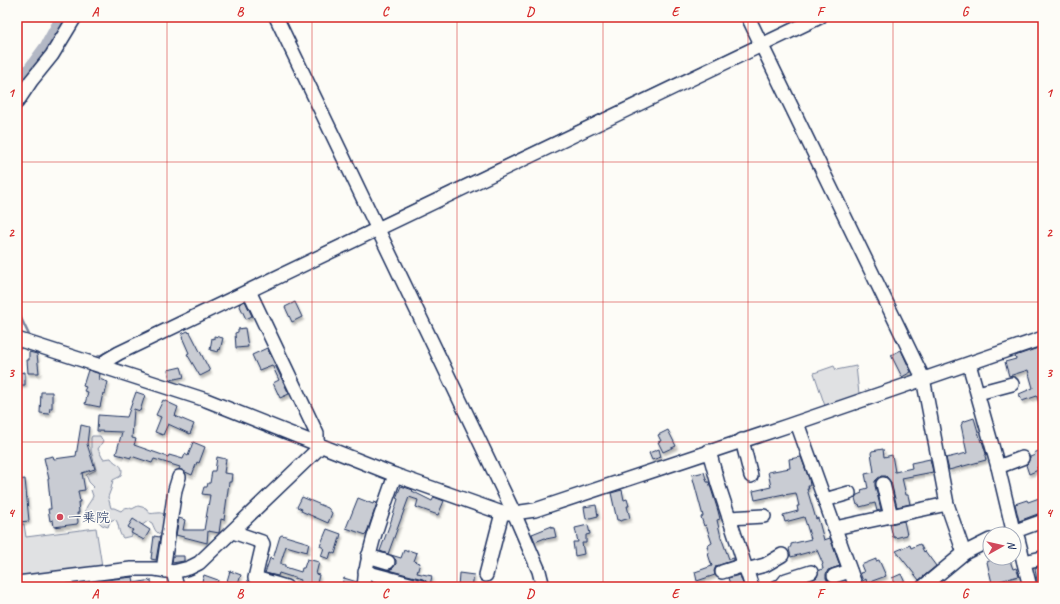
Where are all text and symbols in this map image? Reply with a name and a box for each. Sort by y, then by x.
text: A [92,4,100,20]
text: B [237,4,245,20]
text: C [382,4,390,20]
text: D [526,4,535,20]
text: E [672,4,681,20]
text: F [817,4,826,20]
text: G [962,4,970,20]
text: 1 [8,85,16,101]
text: 1 [1046,85,1054,101]
text: 2 [8,225,15,241]
text: 2 [1046,225,1053,241]
text: 3 [8,365,15,381]
text: 3 [1046,365,1053,381]
text: 4 [8,505,16,521]
text: 4 [1046,505,1054,521]
place label: 一乗院 [68,509,110,526]
marker: 一乗院 [55,512,65,522]
north arrow [982,526,1022,566]
text: N [1004,540,1020,551]
text: A [92,586,100,602]
text: B [237,586,245,602]
text: C [382,586,390,602]
text: D [526,586,535,602]
text: E [672,586,681,602]
text: F [817,586,826,602]
text: G [962,586,970,602]

